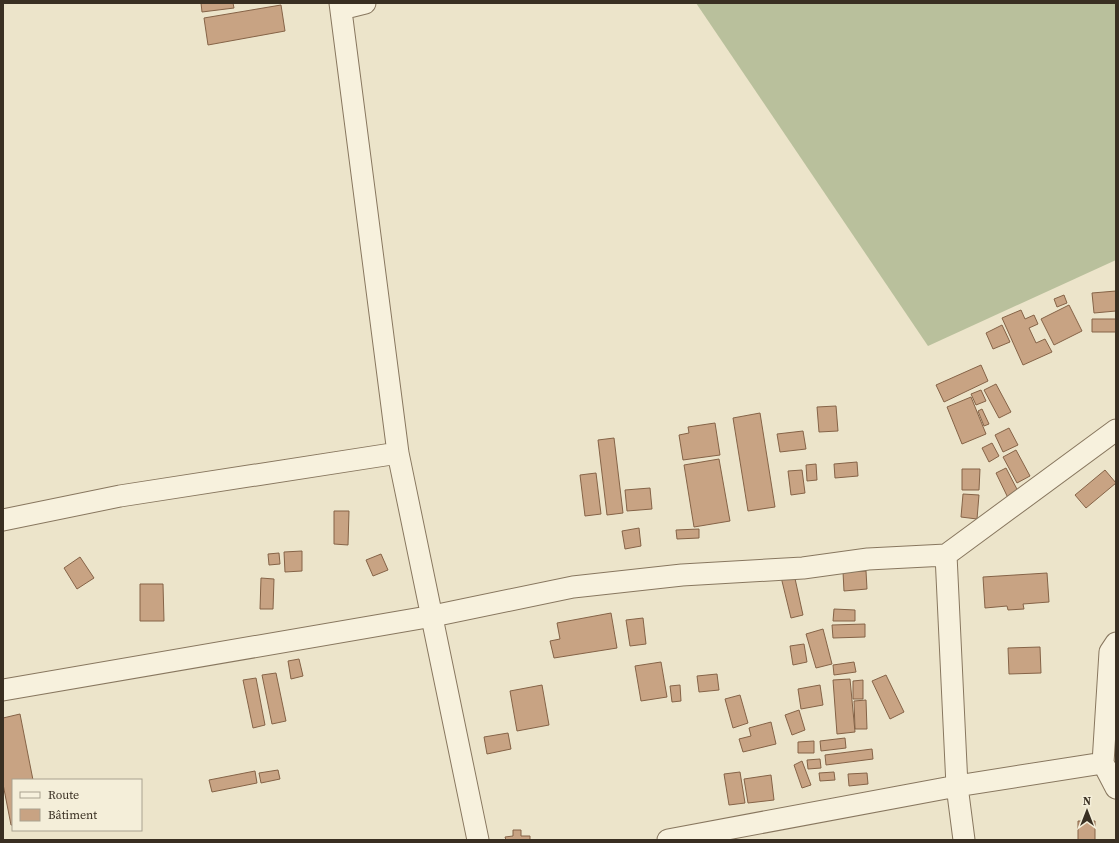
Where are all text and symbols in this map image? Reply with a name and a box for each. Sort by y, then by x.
legend [12,779,142,831]
text: Route [48,787,79,803]
north arrow [1067,791,1107,831]
text: N [1083,794,1091,809]
text: Bâtiment [48,807,97,823]

